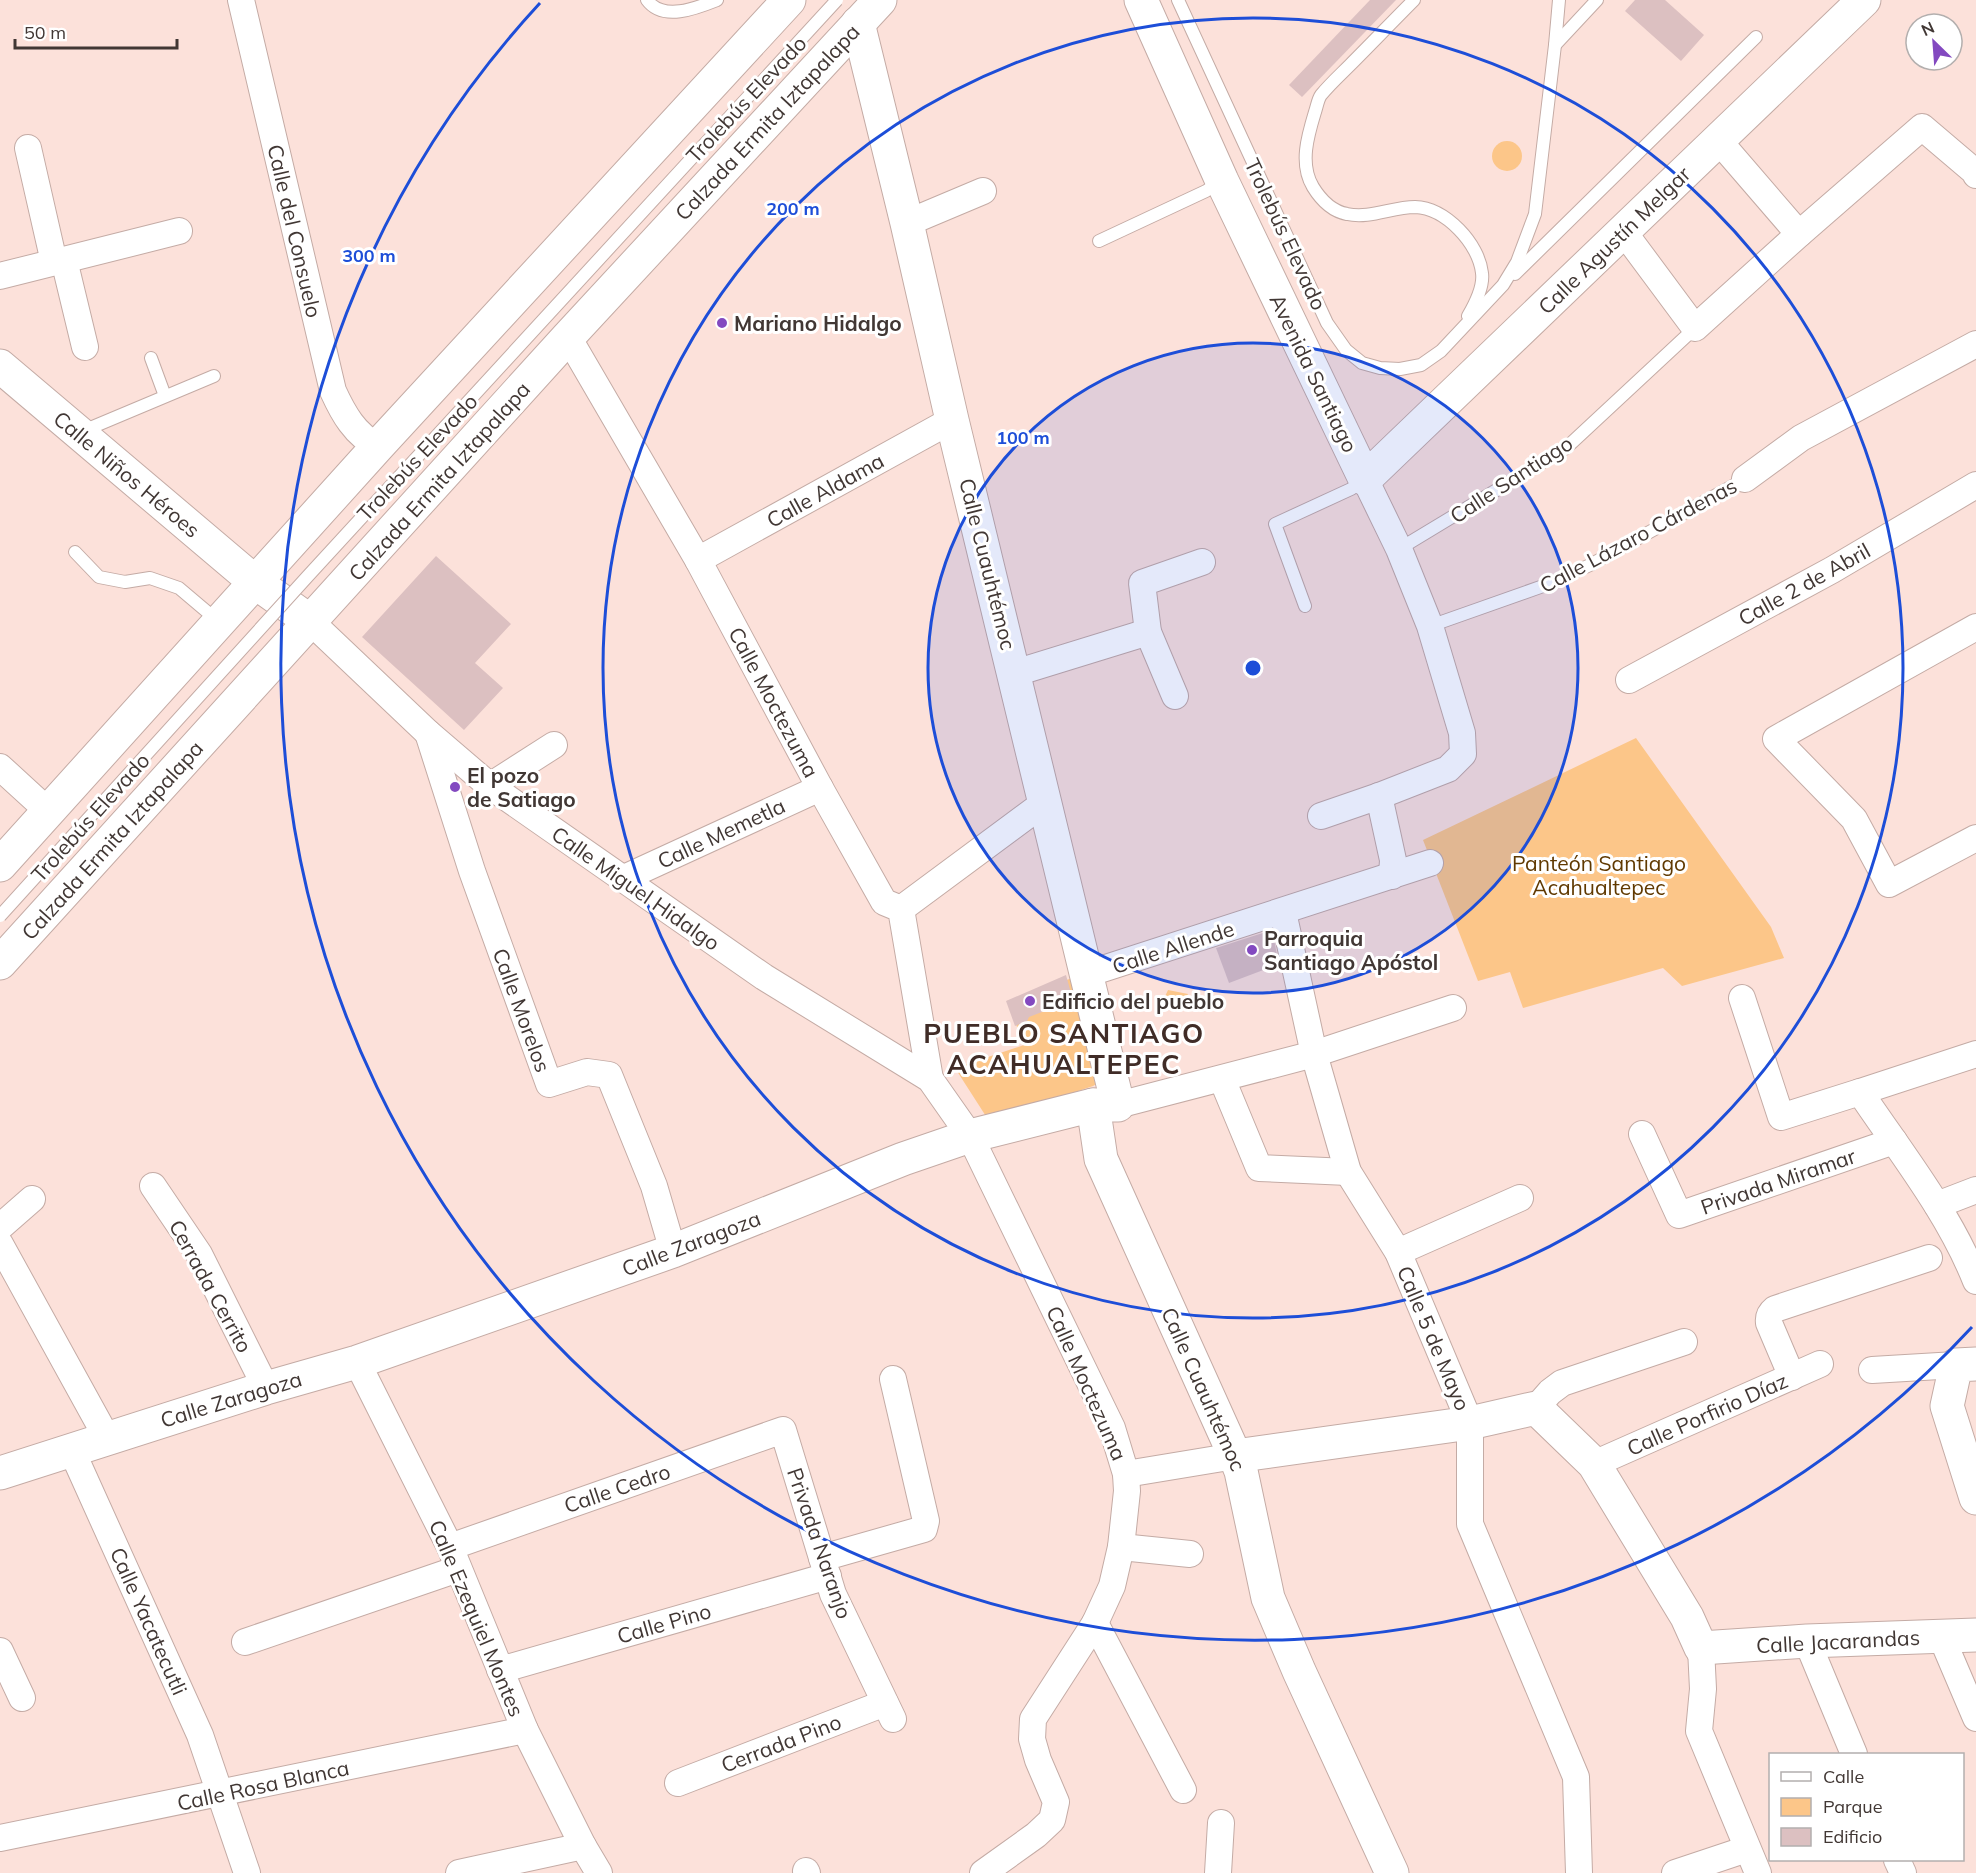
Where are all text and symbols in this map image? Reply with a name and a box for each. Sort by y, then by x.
scale bar [15,12,177,50]
north arrow [1904,12,1964,72]
text: N [1918,17,1937,40]
street label: Calzada Ermita Iztapalapa [669,18,865,226]
text: 50 m [24,21,66,44]
street label: Trolebús Elevado [680,30,812,168]
street label: Calle del Consuelo [262,142,328,320]
street label: Trolebús Elevado [1239,154,1333,314]
street label: Calle Agustín Melgar [1533,160,1696,319]
text: 200 m [766,197,820,220]
text: 300 m [342,244,396,267]
street label: Avenida Santiago [1264,290,1364,456]
place label: Mariano Hidalgo [734,310,902,336]
marker: Mariano Hidalgo [715,316,729,330]
street label: Calzada Ermita Iztapalapa [343,376,535,586]
street label: Trolebús Elevado [351,388,483,526]
street label: Calle Niños Héroes [48,405,206,543]
text: 100 m [996,426,1050,449]
street label: Calle Santiago [1445,430,1577,528]
street label: Calle Aldama [762,447,888,533]
street label: Calle Lázaro Cárdenas [1535,472,1741,598]
street label: Calle Cuauhtémoc [954,475,1022,653]
street label: Calle 2 de Abril [1734,537,1874,631]
street label: Calle Moctezuma [723,622,825,782]
centre of rings [1243,658,1263,678]
street label: Calzada Ermita Iztapalapa [16,735,208,945]
street label: Trolebús Elevado [25,747,155,887]
place label: El pozo de Satiago [467,762,576,812]
marker: El pozo de Satiago [448,780,462,794]
street label: Calle Memetla [653,792,789,874]
street label: Calle Miguel Hidalgo [547,820,725,956]
park label: Panteón Santiago Acahualtepec [1512,850,1686,900]
street label: Calle Allende [1109,915,1237,979]
place label: Parroquia Santiago Apóstol [1264,925,1438,975]
marker: Parroquia Santiago Apóstol [1245,943,1259,957]
street label: Calle Morelos [488,945,556,1075]
place label: Edificio del pueblo [1042,988,1224,1014]
marker: Edificio del pueblo [1023,994,1037,1008]
district label: PUEBLO SANTIAGO ACAHUALTEPEC [923,1016,1205,1081]
street label: Privada Miramar [1697,1142,1859,1220]
street label: Calle Zaragoza [618,1205,764,1281]
street label: Cerrada Cerrito [164,1215,258,1357]
street label: Calle 5 de Mayo [1392,1262,1476,1414]
street label: Calle Moctezuma [1041,1302,1133,1464]
street label: Calle Cuauhtémoc [1156,1303,1252,1475]
street label: Calle Zaragoza [157,1365,305,1433]
street label: Calle Porfirio Díaz [1623,1367,1791,1461]
street label: Calle Cedro [560,1458,674,1518]
street label: Privada Naranjo [782,1464,858,1622]
street label: Calle Ezequiel Montes [424,1516,530,1720]
street label: Calle Yacatecutli [105,1543,193,1699]
street label: Calle Pino [614,1597,714,1649]
street label: Calle Jacarandas [1755,1624,1921,1658]
street label: Cerrada Pino [717,1708,845,1778]
legend [1769,1753,1964,1861]
street label: Calle Rosa Blanca [175,1754,351,1816]
text: Calle [1823,1765,1864,1788]
text: Parque [1823,1795,1882,1818]
text: Edificio [1823,1825,1882,1848]

